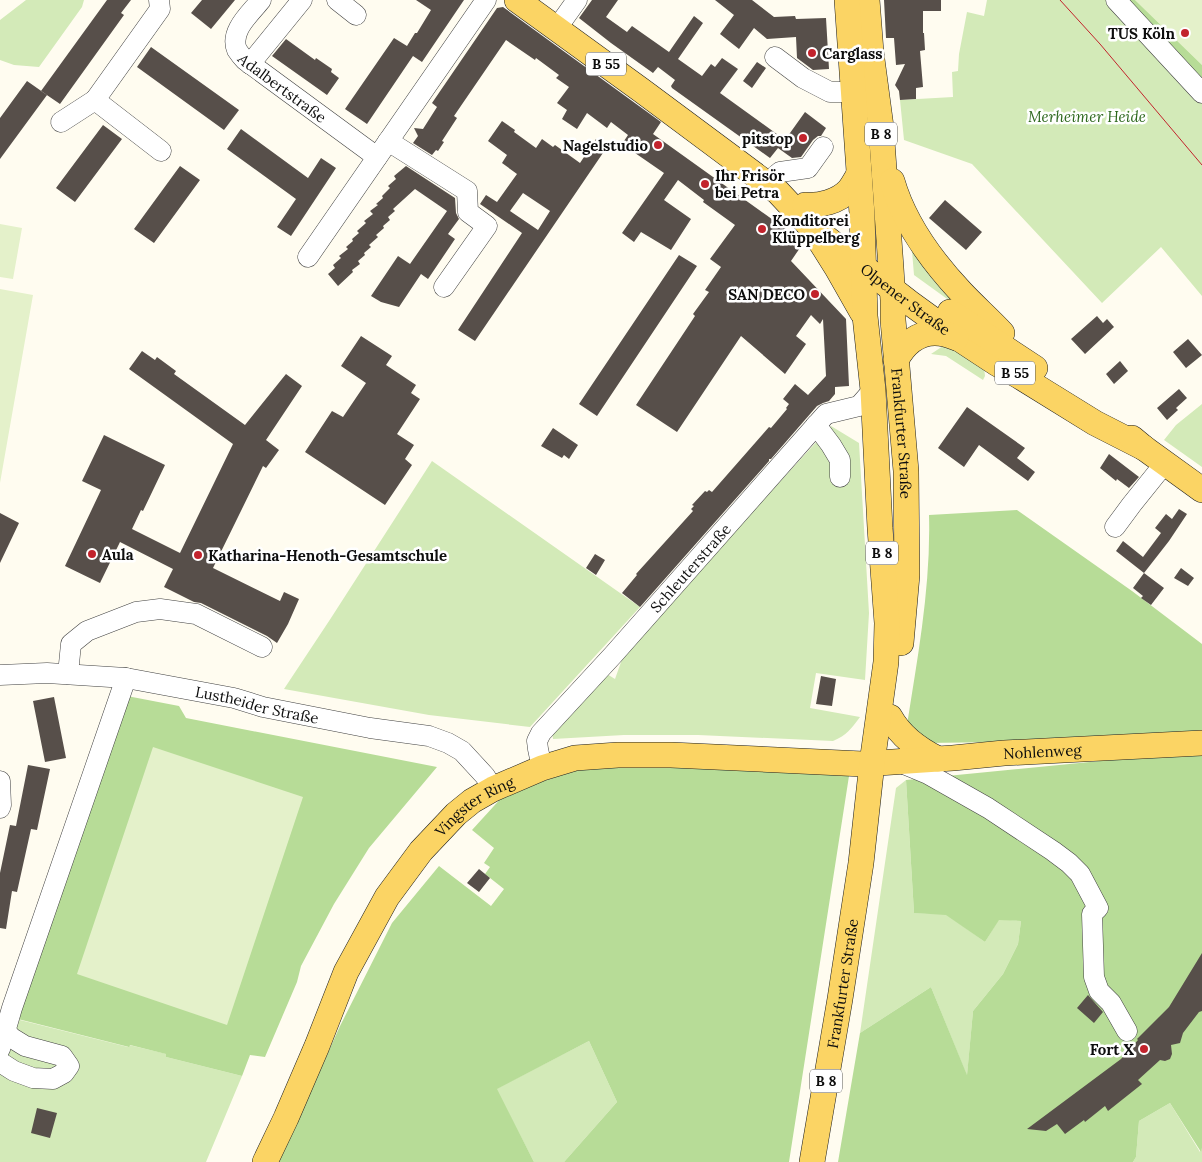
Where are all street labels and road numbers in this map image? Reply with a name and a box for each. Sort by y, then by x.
street label: Adalbertstraße [234,49,331,126]
road number: B 55 [586,52,626,76]
road number: B 8 [865,122,897,146]
street label: Olpener Straße [857,259,954,339]
road number: B 55 [995,362,1035,384]
street label: Frankfurter Straße [888,367,916,499]
street label: Schleuterstraße [646,519,734,616]
road number: B 8 [866,542,898,564]
street label: Lustheider Straße [194,682,320,727]
street label: Nohlenweg [1003,740,1083,763]
street label: Vingster Ring [430,771,517,841]
street label: Frankfurter Straße [822,917,862,1050]
road number: B 8 [810,1070,842,1092]

